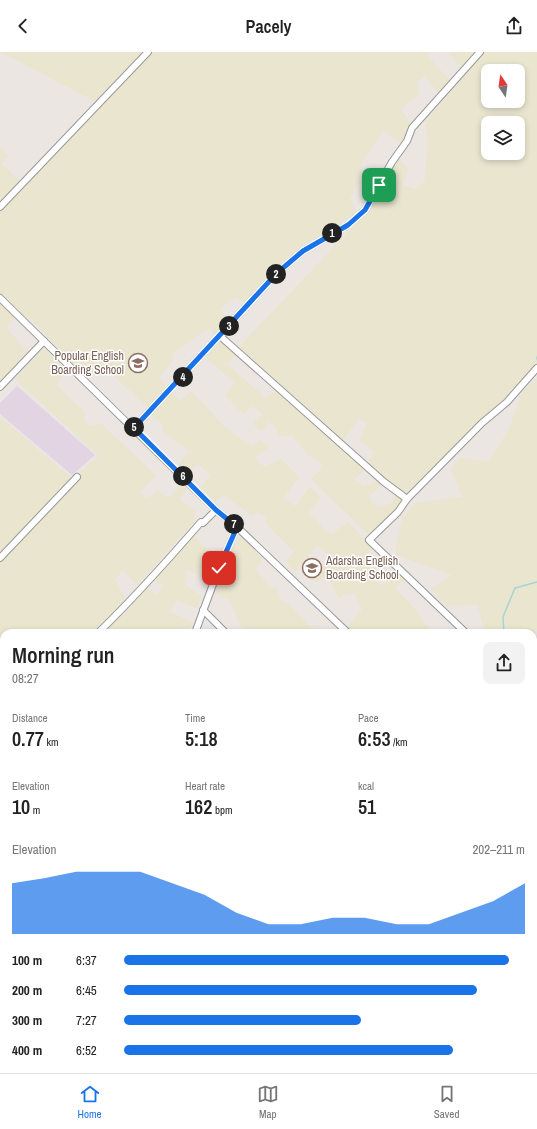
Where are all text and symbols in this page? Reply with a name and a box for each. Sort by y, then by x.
text: Pacely [246,14,291,39]
icon: back [12,15,34,37]
icon: share [503,15,525,37]
north arrow [481,64,525,108]
map controls [481,64,525,160]
button: layers [481,116,525,160]
pin [362,168,396,202]
icon: arrive [368,174,390,196]
pin: 1 [322,223,342,243]
text: 1 [329,226,335,240]
pin: 2 [266,264,286,284]
text: 2 [273,267,279,281]
pin: 3 [219,316,239,336]
text: 3 [226,319,232,333]
place label: Popular English Boarding School [51,348,124,378]
school or university icon: Popular English Boarding School [127,352,149,374]
pin: 4 [173,367,193,387]
text: 4 [180,370,186,384]
pin: 5 [124,417,144,437]
text: 5 [131,420,137,434]
pin: 6 [173,466,193,486]
text: 6 [180,469,186,483]
pin: 7 [224,514,244,534]
text: 7 [231,517,237,531]
pin [202,551,236,585]
place label: Adarsha English Boarding School [325,553,399,583]
icon: check [208,557,230,579]
school or university icon: Adarsha English Boarding School [301,557,323,579]
text: Morning run [12,640,115,670]
button: share [483,642,525,684]
text: 08:27 [12,670,39,687]
text: Distance [12,711,48,725]
text: Time [185,711,205,725]
text: Pace [358,711,379,725]
text: 0.77 [12,725,44,752]
text: 5:18 [185,725,218,752]
text: 6:53 [358,725,391,752]
text: km [44,735,58,749]
text: /km [391,735,408,749]
text: Elevation [12,779,50,793]
text: Heart rate [185,779,225,793]
text: kcal [358,779,374,793]
text: 10 [12,793,30,820]
text: 162 [185,793,212,820]
text: 51 [358,793,376,820]
text: m [30,803,40,817]
text: bpm [212,803,232,817]
text: Elevation [12,841,56,858]
text: 202–211 m [472,841,525,858]
text: 100 m [12,952,42,969]
text: 6:37 [76,952,97,969]
text: 200 m [12,982,42,999]
text: 6:45 [76,982,97,999]
text: 300 m [12,1012,42,1029]
text: 7:27 [76,1012,97,1029]
text: 400 m [12,1042,42,1059]
text: 6:52 [76,1042,97,1059]
tab: Home [78,1083,102,1121]
tab: Map [257,1083,279,1121]
tab: Saved [434,1083,459,1121]

